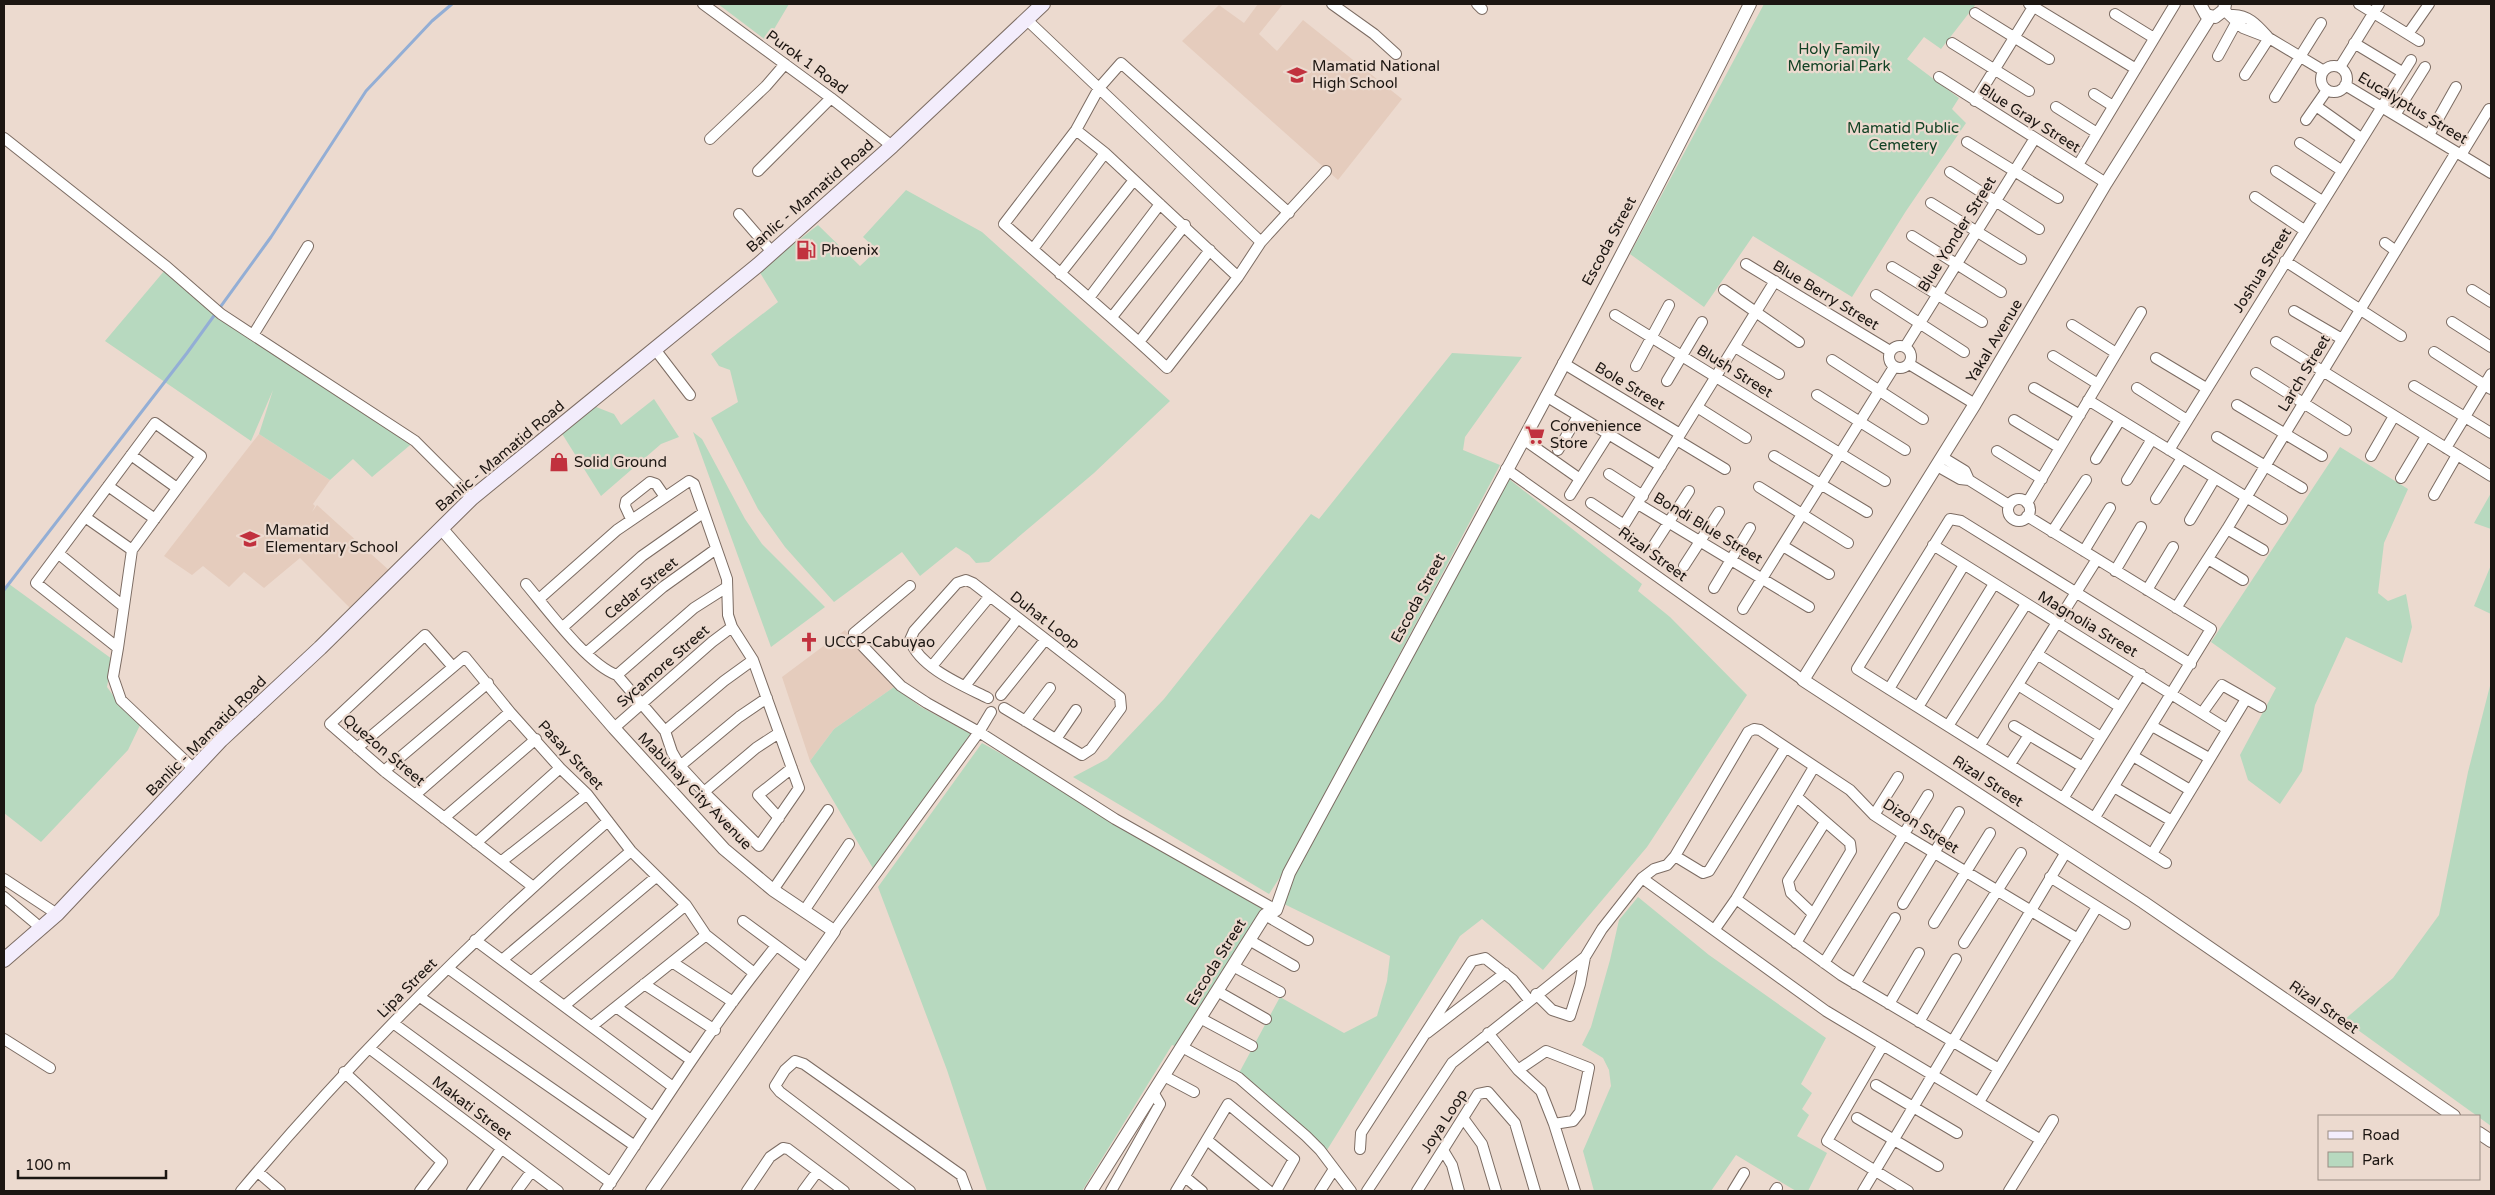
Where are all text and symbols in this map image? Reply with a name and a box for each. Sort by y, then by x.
street label: Purok 1 Road [763,26,851,98]
park label: Holy Family Memorial Park [1787,40,1891,75]
place label: Mamatid National High School [1312,57,1440,92]
school or university icon: Mamatid National High School [1286,64,1308,86]
street label: Eucalyptus Street [2355,68,2471,148]
street label: Blue Gray Street [1976,80,2084,156]
park label: Mamatid Public Cemetery [1847,119,1959,154]
street label: Banlic - Mamatid Road [743,136,877,256]
street label: Blue Yonder Street [1914,173,2000,295]
street label: Escoda Street [1578,193,1640,289]
street label: Joshua Street [2229,224,2295,316]
fuel station icon: Phoenix [795,239,817,261]
place label: Phoenix [821,241,879,259]
street label: Blue Berry Street [1770,256,1883,334]
street label: Yakal Avenue [1962,296,2026,386]
street label: Larch Street [2274,331,2334,415]
street label: Blush Street [1694,341,1777,402]
street label: Bole Street [1592,358,1668,414]
street label: Banlic - Mamatid Road [432,397,568,515]
place label: Convenience Store [1550,417,1642,452]
supermarket icon: Convenience Store [1524,424,1546,446]
shop icon: Solid Ground [548,451,570,473]
place label: Solid Ground [574,453,667,471]
street label: Bondi Blue Street [1650,488,1766,568]
place label: Mamatid Elementary School [265,521,398,556]
street label: Rizal Street [1615,523,1691,585]
school or university icon: Mamatid Elementary School [239,528,261,550]
street label: Escoda Street [1387,550,1449,646]
street label: Cedar Street [601,553,681,623]
street label: Duhat Loop [1007,587,1083,653]
street label: Magnolia Street [2035,587,2141,661]
street label: Sycamore Street [613,621,713,711]
church icon: UCCP-Cabuyao [798,631,820,653]
place label: UCCP-Cabuyao [824,633,935,651]
street label: Banlic - Mamatid Road [142,672,270,800]
street label: Quezon Street [339,710,429,790]
street label: Pasay Street [534,717,608,794]
street label: Mabuhay City Avenue [634,729,756,853]
street label: Rizal Street [1949,751,2027,811]
street label: Dizon Street [1879,795,1963,857]
street label: Escoda Street [1182,915,1250,1008]
street label: Lipa Street [373,954,441,1022]
street label: Rizal Street [2286,976,2362,1038]
street label: Makati Street [428,1072,516,1144]
street label: Joya Loop [1417,1086,1471,1156]
legend [2318,1115,2480,1180]
text: Road [2362,1126,2400,1144]
scale bar [18,1148,165,1180]
text: Park [2362,1151,2394,1169]
text: 100 m [25,1156,71,1174]

